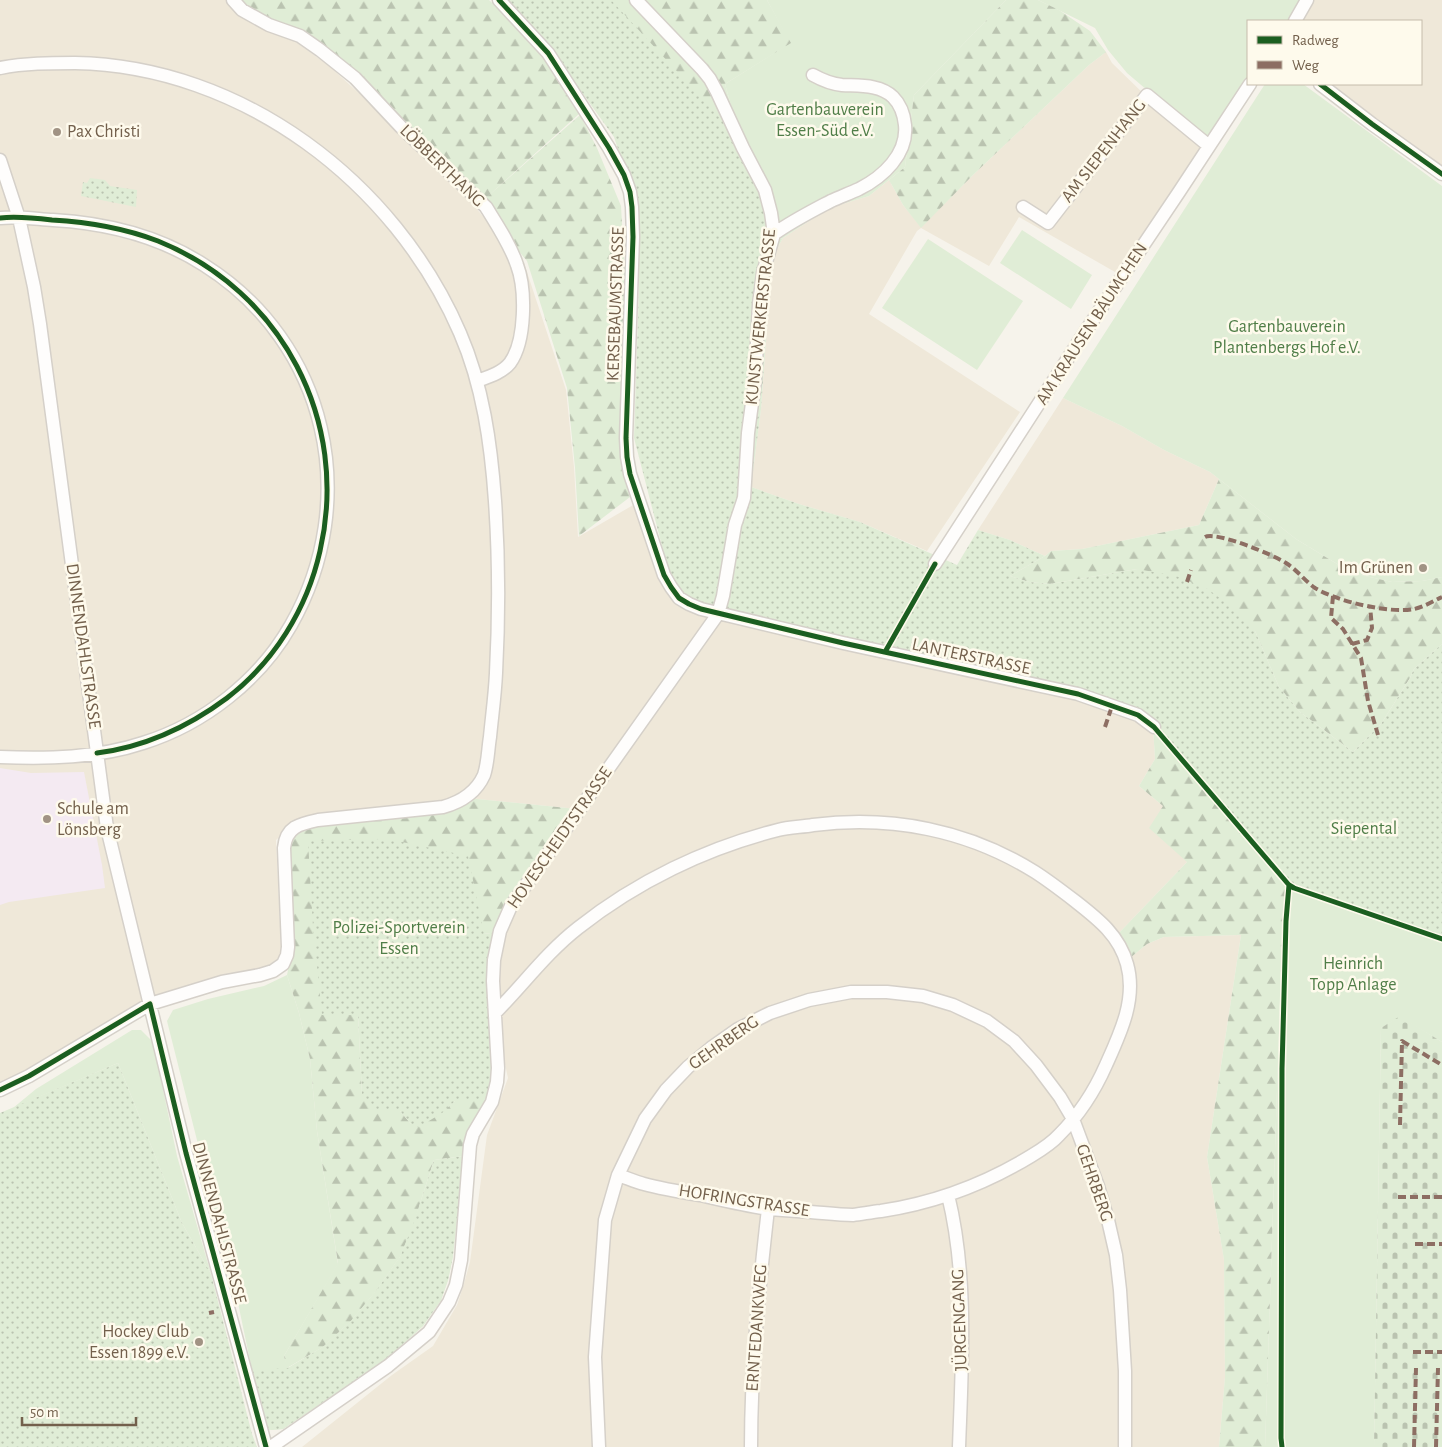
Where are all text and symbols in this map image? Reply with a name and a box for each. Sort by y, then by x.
legend [1247,20,1422,85]
text: Radweg [1292,33,1339,48]
text: Weg [1292,58,1320,73]
street label: AM SIEPENHANG [1058,96,1150,206]
park label: Gartenbauverein Essen-Süd e.V. [766,101,884,140]
street label: LÖBBERTHANG [396,120,489,211]
place label: Pax Christi [67,123,140,141]
marker: Pax Christi [51,126,63,138]
street label: KERSEBAUMSTRASSE [604,226,628,381]
street label: KUNSTWERKERSTRASSE [743,228,779,406]
street label: AM KRAUSEN BÄUMCHEN [1031,239,1151,408]
park label: Gartenbauverein Plantenbergs Hof e.V. [1213,318,1361,357]
place label: Im Grünen [1339,559,1413,577]
street label: DINNENDAHLSTRASSE [62,562,104,730]
marker: Im Grünen [1417,562,1429,574]
street label: LANTERSTRASSE [910,636,1032,678]
street label: HOVESCHEIDTSTRASSE [504,764,616,912]
place label: Schule am Lönsberg [57,800,129,839]
marker: Schule am Lönsberg [41,813,53,825]
park label: Siepental [1331,820,1397,838]
park label: Polizei-Sportverein Essen [333,919,465,958]
park label: Heinrich Topp Anlage [1309,955,1397,994]
street label: GEHRBERG [686,1012,762,1074]
street label: DINNENDAHLSTRASSE [189,1140,249,1306]
street label: GEHRBERG [1072,1142,1116,1224]
street label: HOFRINGSTRASSE [677,1182,811,1220]
street label: ERNTEDANKWEG [744,1264,770,1392]
street label: JÜRGENGANG [947,1269,971,1371]
place label: Hockey Club Essen 1899 e.V. [89,1323,189,1362]
marker: Hockey Club Essen 1899 e.V. [193,1336,205,1348]
scale bar [22,1394,136,1426]
text: 50 m [30,1405,59,1420]

